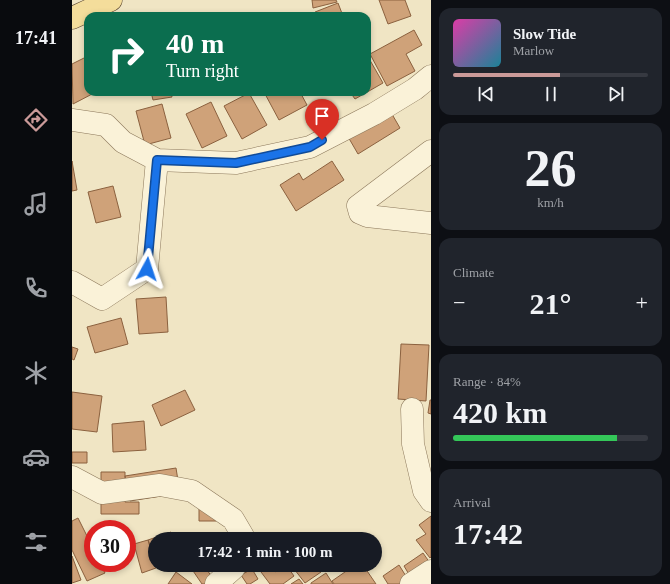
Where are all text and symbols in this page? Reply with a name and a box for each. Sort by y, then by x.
text: Slow Tide [513,26,576,42]
text: 17:41 [15,28,57,48]
icon: right [100,28,152,80]
text: 40 m [166,28,224,59]
text: Marlow [513,43,554,58]
text: Turn right [166,61,239,81]
icon: previous [475,83,497,105]
icon: pause [540,83,562,105]
icon: next [605,83,627,105]
pin [305,99,339,140]
icon: arrive [311,105,333,127]
icon: directions [22,106,50,134]
text: 26 [525,140,577,197]
icon: music [22,190,50,218]
text: km/h [537,195,564,210]
position arrow [126,248,168,290]
text: Climate [453,265,494,280]
icon: phone [22,274,50,302]
text: 21° [530,287,572,320]
text: − [453,290,465,315]
text: + [636,290,648,315]
icon: climate [22,359,50,387]
text: Range · 84% [453,374,521,389]
text: 420 km [453,396,547,429]
icon: car [22,443,50,471]
text: Arrival [453,495,491,510]
text: 17:42 [453,517,523,550]
speed limit sign: 30 [84,520,136,572]
icon: filters [22,528,50,556]
text: 17:42 · 1 min · 100 m [198,544,333,560]

